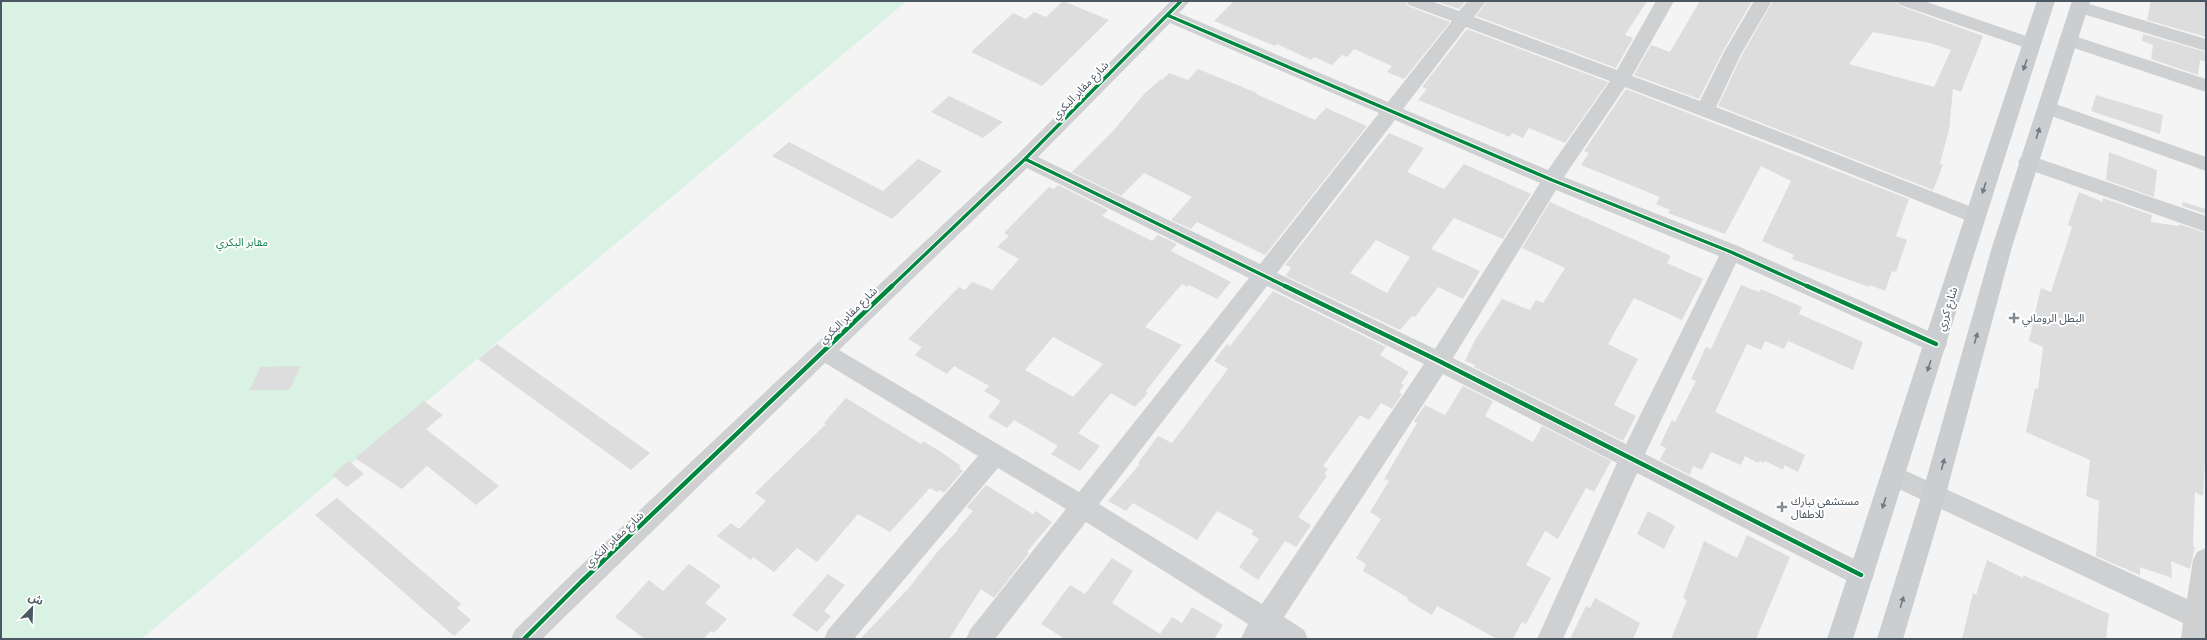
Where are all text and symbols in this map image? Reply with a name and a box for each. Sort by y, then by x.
street label: شارع مقابر البكري [1049,58,1113,124]
one-way arrow [2022,59,2028,71]
one-way arrow [2035,127,2041,139]
one-way arrow [1981,183,1987,195]
park label: مقابر البكري [216,236,268,252]
street label: شارع مقابر البكري [817,284,882,348]
street label: شارع كرري [1935,285,1963,333]
place label: البطل الروماني [2022,312,2084,328]
marker: البطل الروماني [2009,313,2019,323]
one-way arrow [1973,332,1979,344]
one-way arrow [1926,360,1932,372]
one-way arrow [1940,457,1946,470]
place label: مستشفى تبارك للاطفال [1791,495,1860,520]
one-way arrow [1881,497,1887,509]
marker: مستشفى تبارك للاطفال [1776,501,1788,513]
street label: شارع مقابر البكري [582,509,648,572]
north arrow [12,588,52,628]
text: ش [26,590,45,608]
one-way arrow [1899,595,1905,607]

